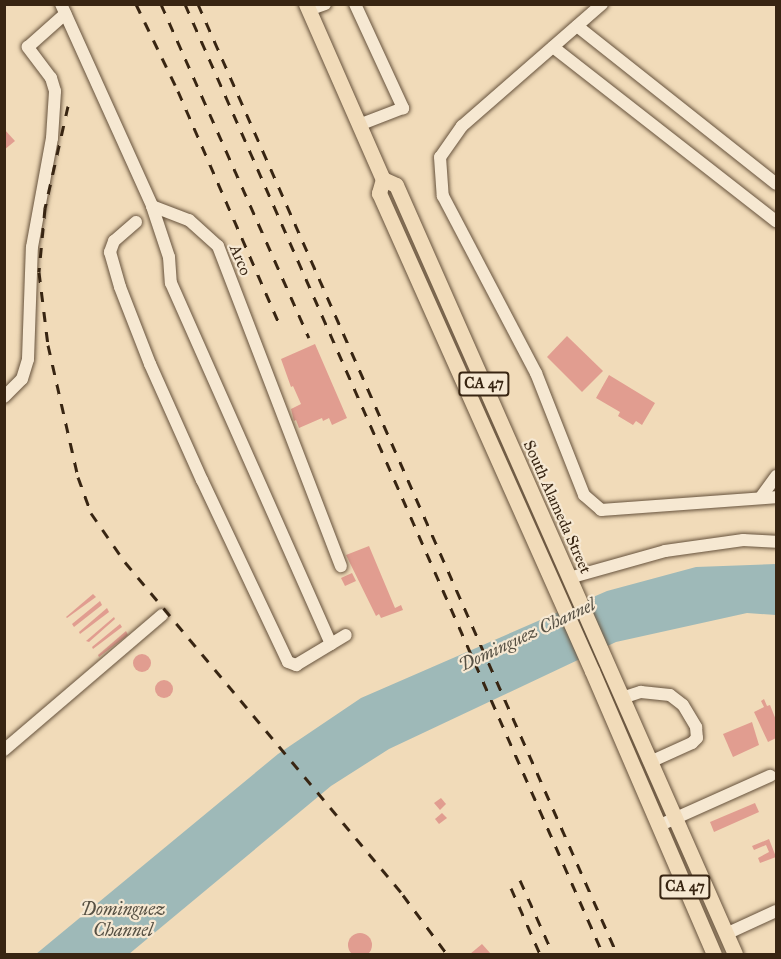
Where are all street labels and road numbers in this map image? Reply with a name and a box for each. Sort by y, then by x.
street label: Arco [225,242,255,278]
road number: CA 47 [457,372,511,396]
street label: South Alameda Street [519,437,595,577]
road number: CA 47 [658,875,712,899]

